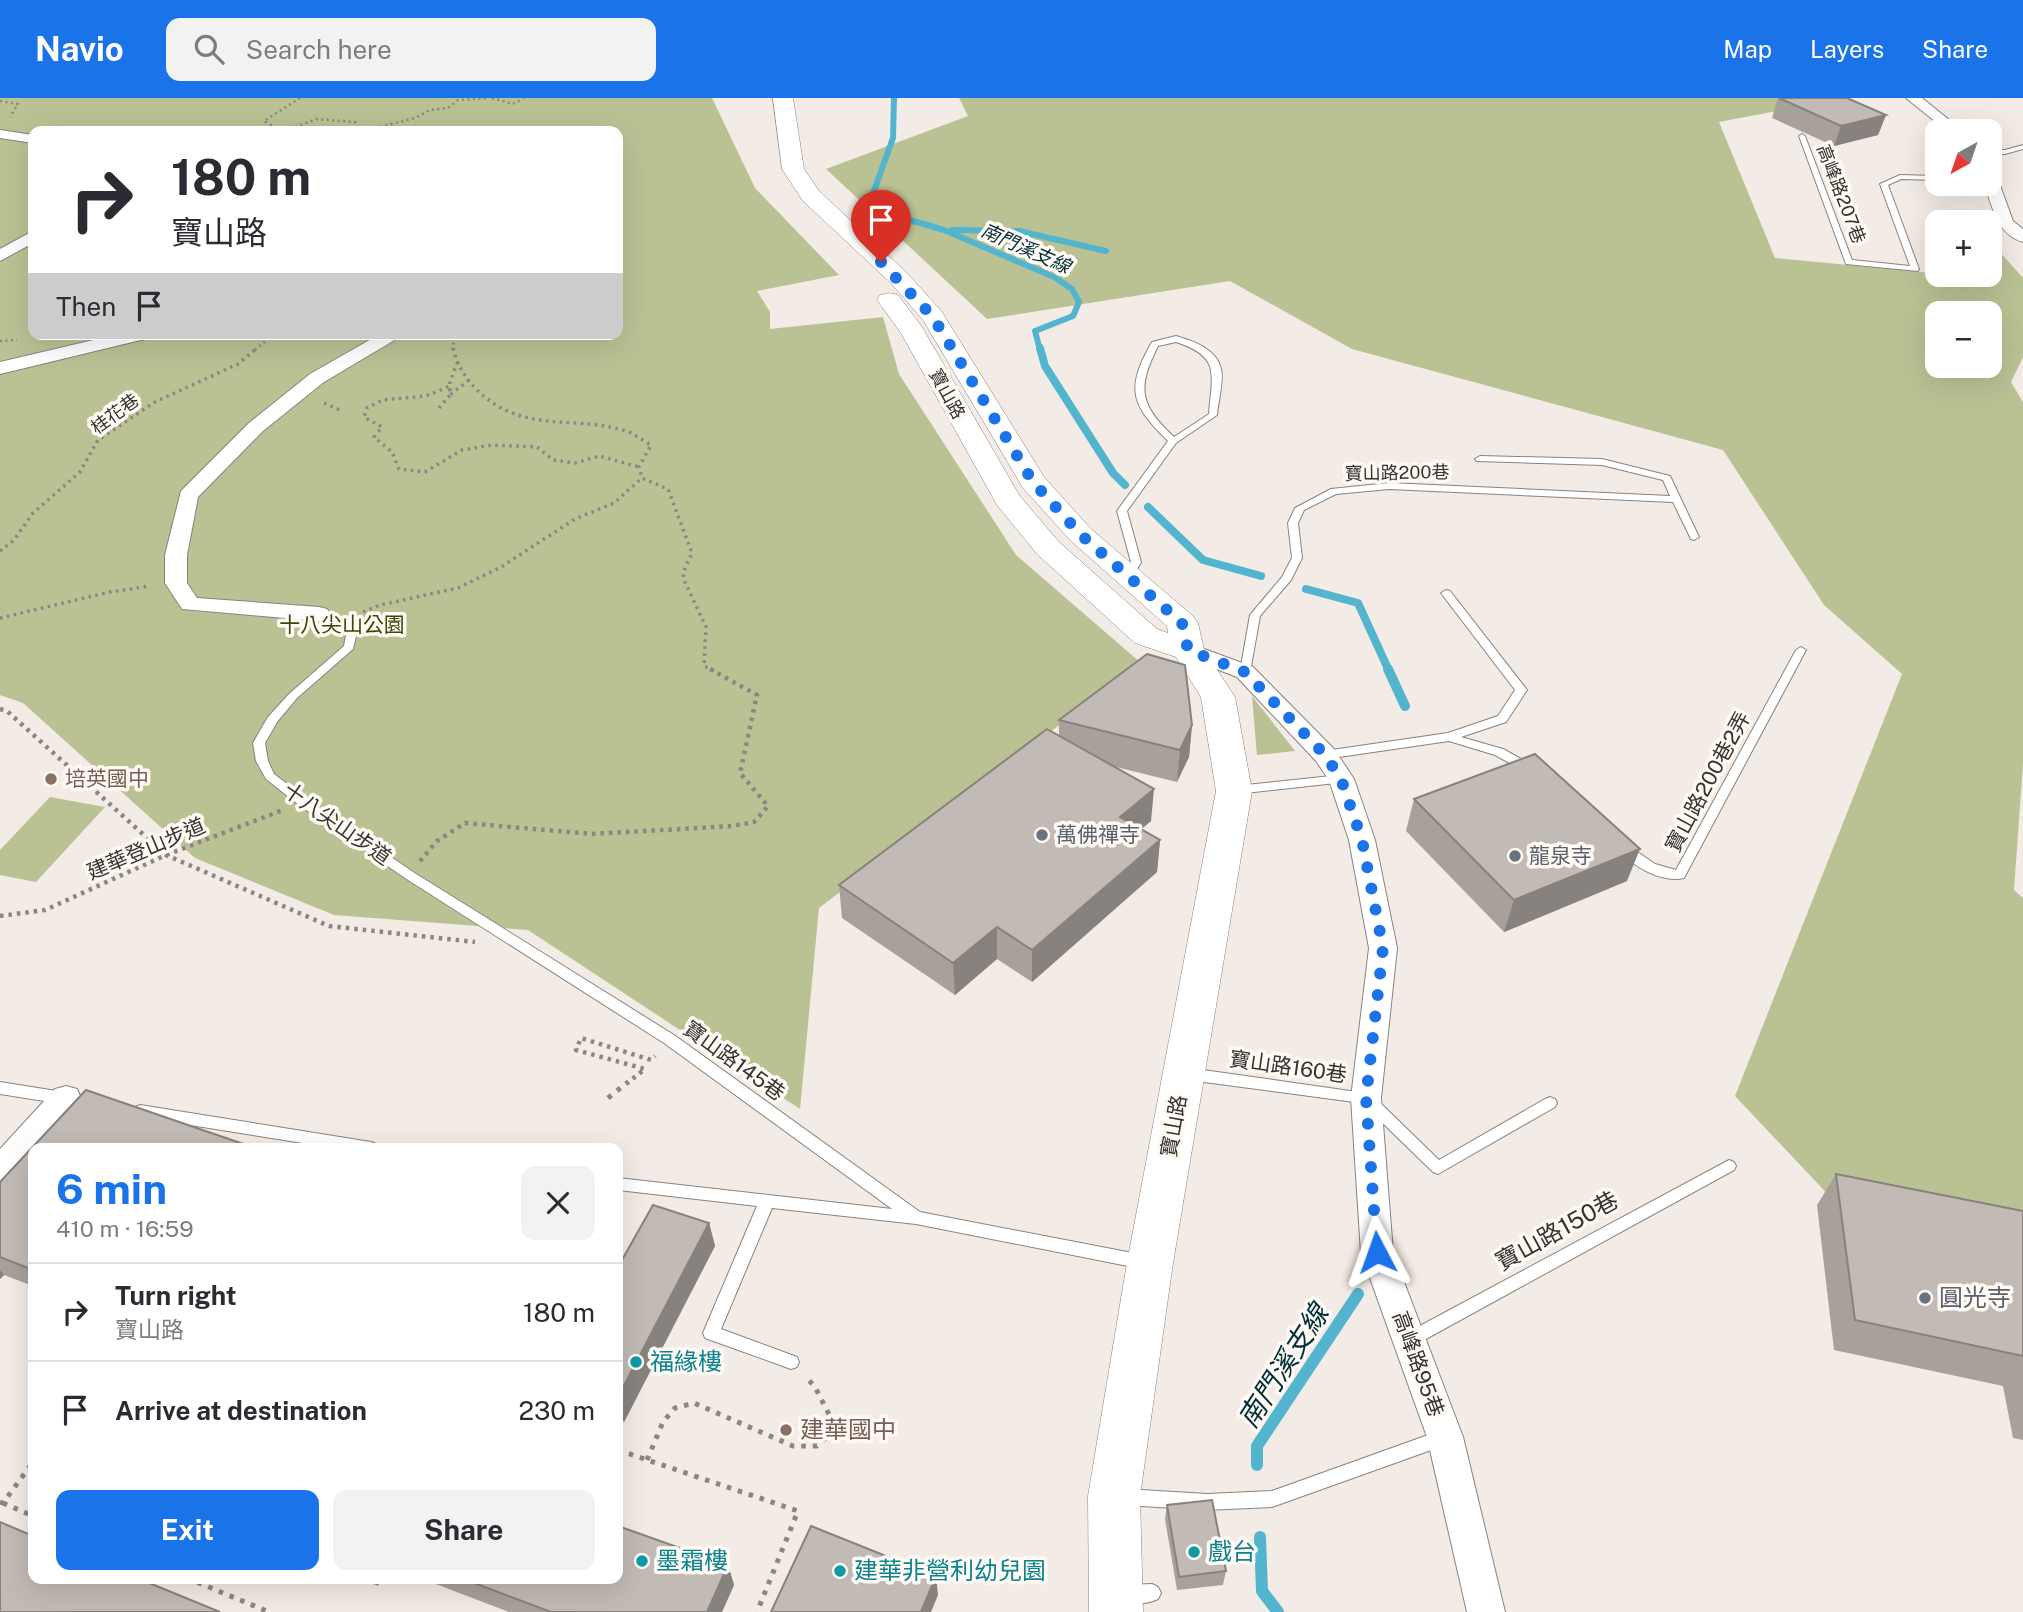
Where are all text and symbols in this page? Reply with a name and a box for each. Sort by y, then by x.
search box [166,18,656,81]
text: Navio [35,30,124,68]
icon: search [190,30,228,68]
text: Search here [246,34,392,65]
text: Map [1723,35,1772,63]
text: Layers [1810,35,1884,63]
text: Share [1922,35,1988,63]
north arrow [1925,119,2002,196]
map controls [1925,119,2002,378]
street label: 高峰路207巷 [1813,141,1870,246]
text: 180 m [171,148,311,206]
icon: right [56,154,147,245]
pin [851,190,911,262]
icon: arrive [862,201,900,239]
button: + [1925,210,2002,287]
text: 寶山路 [171,214,267,251]
water label: 南門溪支線 [978,219,1076,278]
icon: arrive [130,287,168,325]
text: Then [56,291,116,322]
button: − [1925,301,2002,378]
street label: 寶山路 [925,365,970,422]
street label: 桂花巷 [87,389,143,438]
street label: 寶山路200巷 [1344,461,1449,484]
park label: 十八尖山公園 [279,612,405,637]
street label: 寶山路200巷2弄 [1660,707,1755,856]
place label: 培英國中 [65,766,149,791]
marker: 培英國中 [43,771,59,787]
street label: 十八尖山步道 [279,777,396,870]
street label: 建華登山步道 [83,812,209,885]
place label: 萬佛禪寺 [1056,822,1140,847]
marker: 萬佛禪寺 [1034,827,1050,843]
place label: 龍泉寺 [1529,843,1592,868]
marker: 龍泉寺 [1507,848,1523,864]
street label: 寶山路145巷 [679,1016,790,1106]
street label: 寶山路160巷 [1228,1046,1348,1087]
street label: 寶山路 [1156,1093,1191,1159]
text: 6 min [56,1164,167,1213]
button: close [521,1166,595,1240]
street label: 寶山路150巷 [1490,1185,1623,1275]
text: 410 m · 16:59 [56,1215,194,1242]
position arrow [1340,1215,1414,1289]
text: Turn right [115,1280,237,1311]
place label: 圓光寺 [1939,1283,2011,1311]
marker: 圓光寺 [1917,1290,1933,1306]
icon: right [56,1293,94,1331]
water label: 南門溪支線 [1231,1296,1336,1433]
text: 180 m [523,1297,595,1328]
street label: 高峰路95巷 [1388,1308,1449,1420]
text: 寶山路 [115,1316,184,1343]
place label: 福緣樓 [650,1347,722,1375]
marker: 福緣樓 [628,1354,644,1370]
icon: arrive [56,1391,94,1429]
text: Arrive at destination [115,1395,367,1426]
text: 230 m [519,1395,595,1426]
place label: 建華國中 [800,1415,896,1443]
marker: 建華國中 [778,1422,794,1438]
button: Exit [56,1490,319,1570]
button: Share [333,1490,595,1570]
place label: 戲台 [1208,1537,1256,1565]
marker: 戲台 [1186,1544,1202,1560]
place label: 墨霜樓 [656,1546,728,1574]
marker: 墨霜樓 [634,1553,650,1569]
place label: 建華非營利幼兒園 [854,1556,1046,1584]
marker: 建華非營利幼兒園 [832,1563,848,1579]

